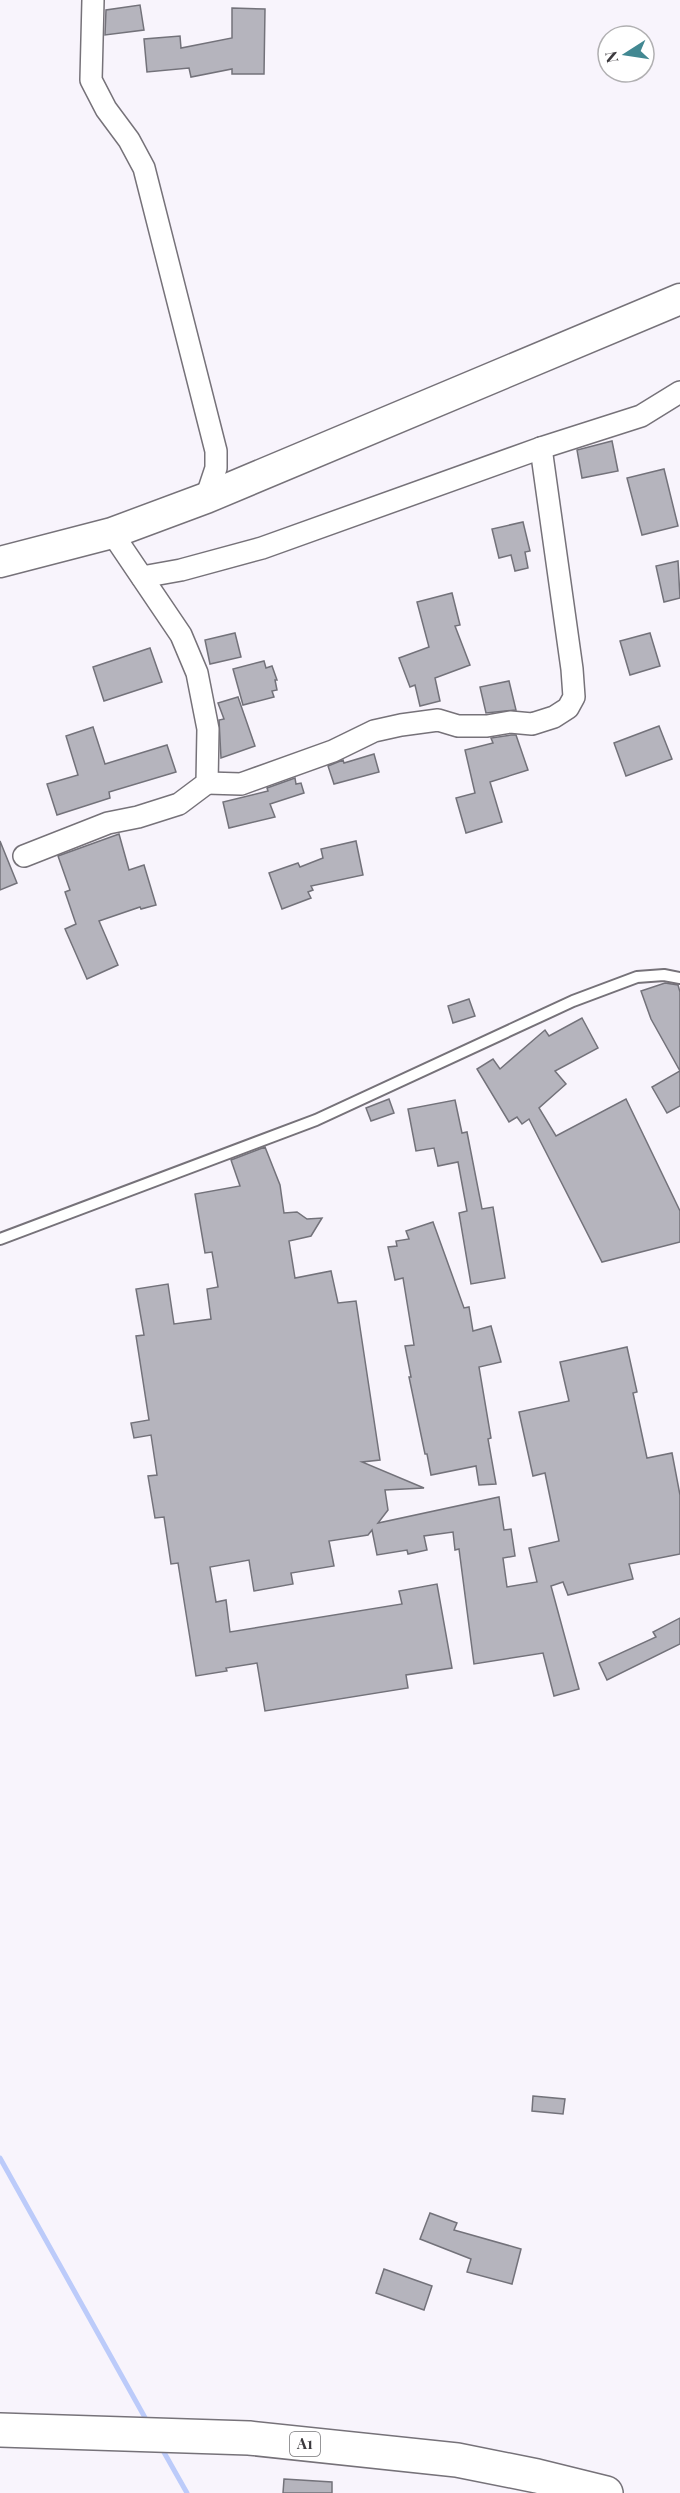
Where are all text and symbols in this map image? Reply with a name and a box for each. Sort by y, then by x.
north arrow [596,24,656,84]
text: N [599,49,622,65]
road number: A1 [290,2432,320,2456]

